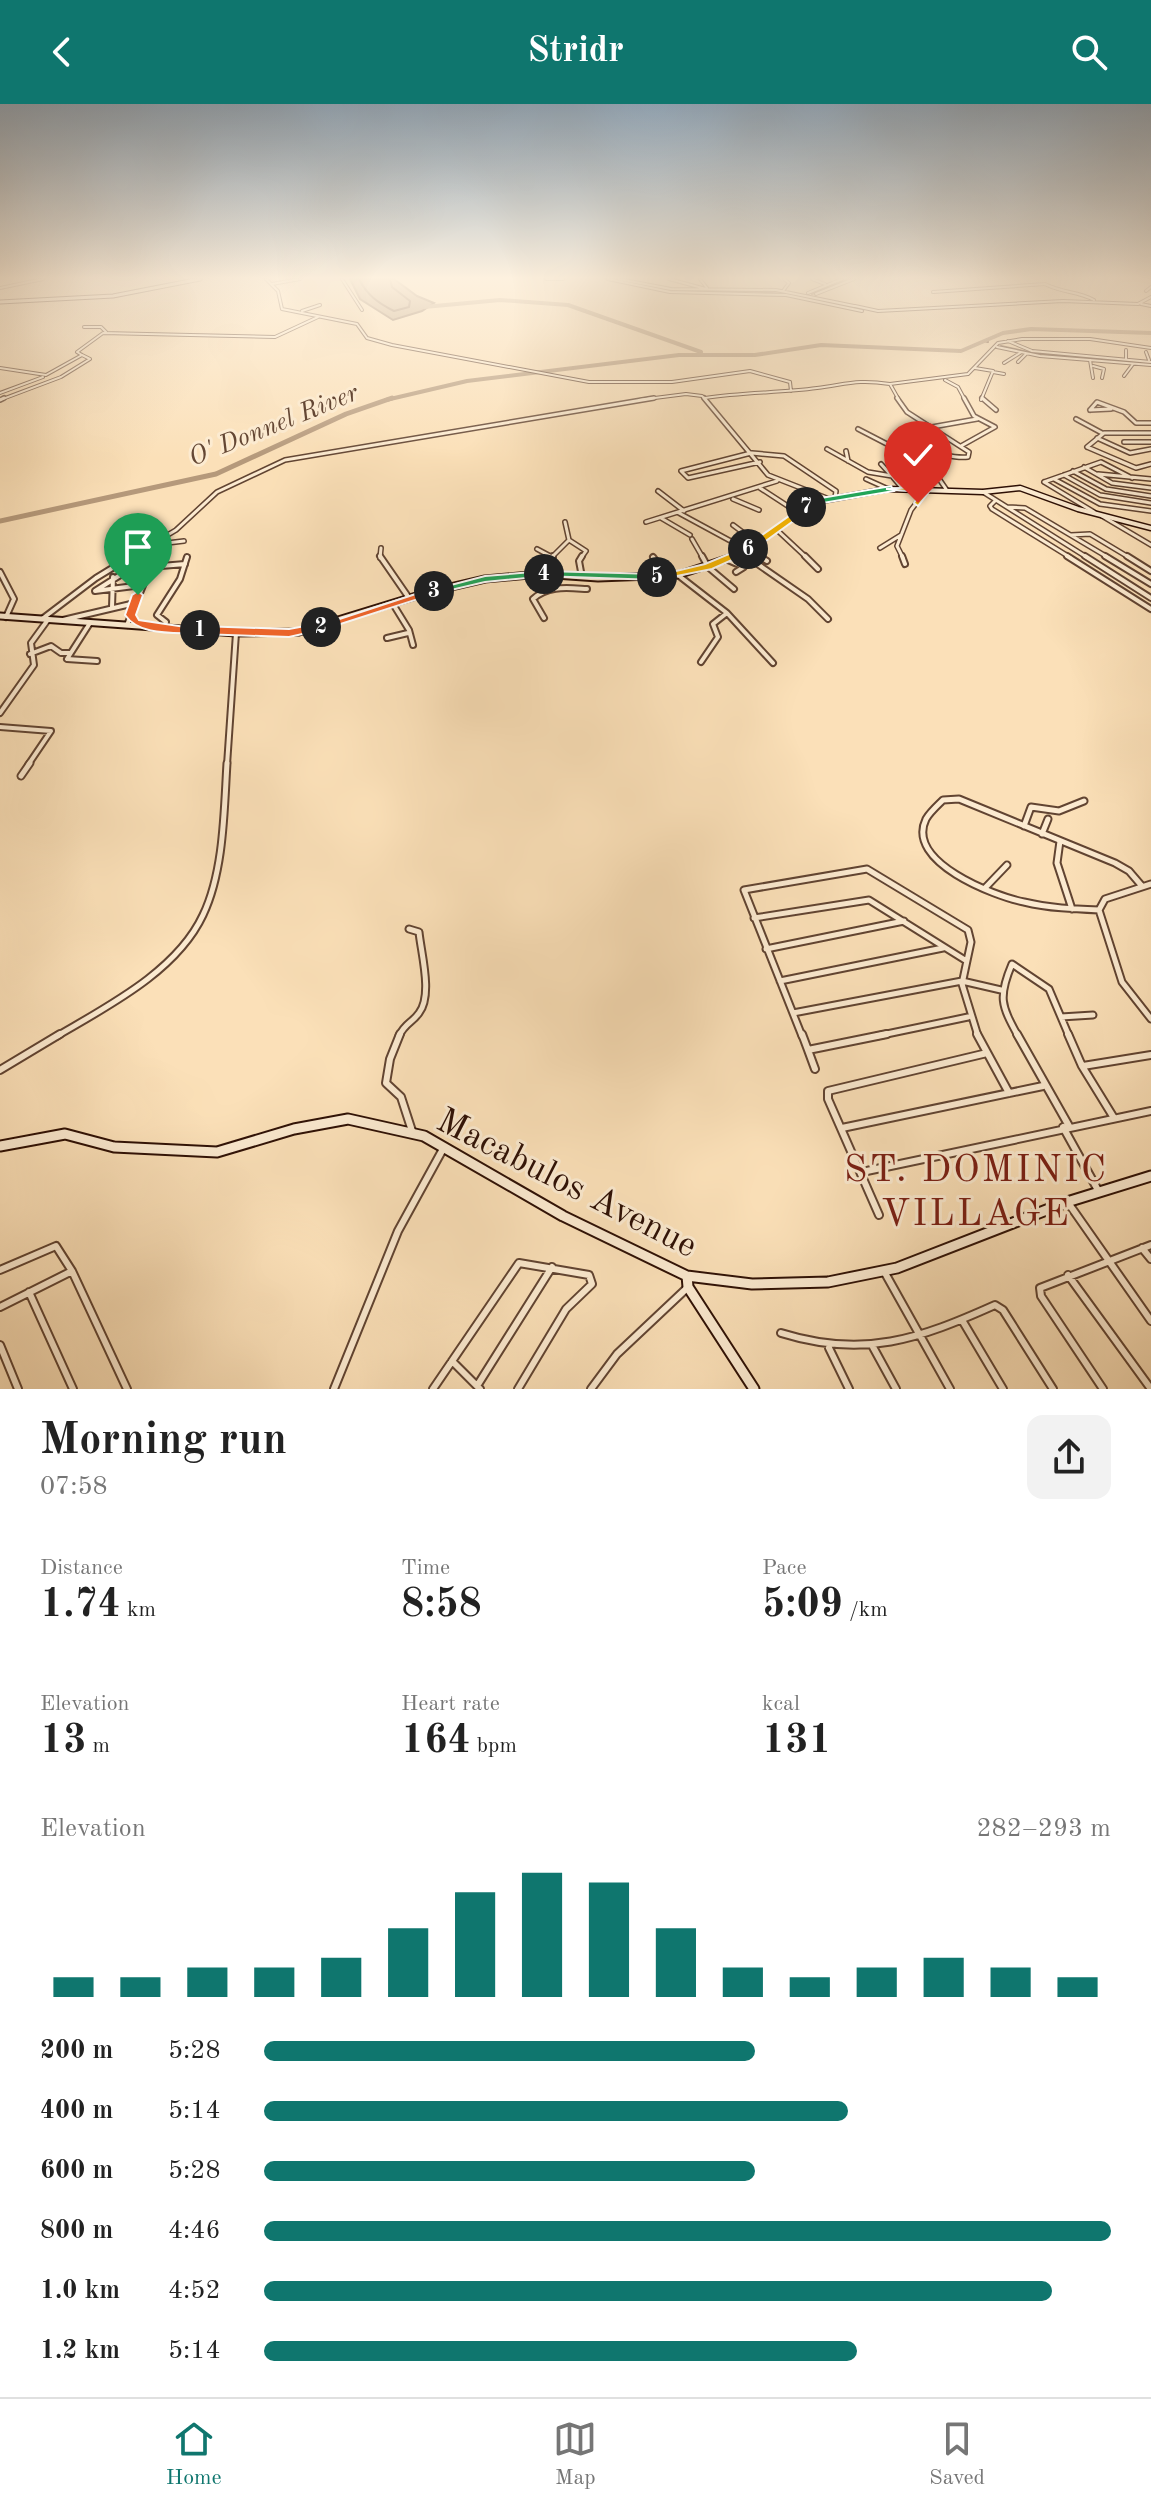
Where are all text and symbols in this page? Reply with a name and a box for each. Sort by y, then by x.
icon: back [40,30,84,74]
icon: search [1067,30,1111,74]
text: Stridr [527,34,624,70]
water label: O' Donnel River [185,380,363,472]
pin [884,421,952,503]
icon: check [896,433,940,477]
pin: 7 [786,487,826,527]
text: 7 [800,496,812,518]
pin [104,513,172,595]
icon: arrive [116,525,160,569]
pin: 6 [728,529,768,569]
text: 6 [742,538,754,560]
pin: 4 [524,554,564,594]
pin: 5 [637,557,677,597]
text: 4 [538,563,550,585]
text: 5 [651,566,663,588]
pin: 3 [414,571,454,611]
text: 3 [428,580,440,602]
pin: 2 [301,607,341,647]
pin: 1 [180,610,220,650]
text: 2 [315,616,327,638]
text: 1 [194,619,206,641]
street label: Macabulos Avenue [430,1103,702,1266]
district label: ST. DOMINIC VILLAGE [844,1152,1108,1234]
button: share [1027,1415,1111,1499]
text: Morning run [40,1419,287,1463]
text: 07:58 [40,1474,108,1500]
text: Distance [40,1557,123,1579]
text: Time [401,1557,450,1579]
text: Pace [762,1557,807,1579]
text: 1.74 [40,1586,121,1626]
text: 8:58 [401,1586,482,1626]
text: 5:09 [762,1586,843,1626]
text: km [121,1599,156,1621]
text: /km [843,1599,888,1621]
text: Elevation [40,1693,130,1715]
text: Heart rate [401,1693,500,1715]
text: kcal [762,1693,800,1715]
text: 13 [40,1722,86,1762]
text: 164 [401,1722,471,1762]
text: 131 [762,1722,832,1762]
text: m [86,1735,110,1757]
text: bpm [471,1735,517,1757]
text: Elevation [40,1816,146,1842]
text: 282–293 m [976,1816,1111,1842]
text: 200 m [40,2038,113,2064]
text: 5:28 [168,2038,221,2064]
text: 400 m [40,2098,113,2124]
text: 5:14 [168,2098,221,2124]
text: 600 m [40,2158,113,2184]
text: 5:28 [168,2158,221,2184]
text: 800 m [40,2218,113,2244]
text: 4:46 [168,2218,221,2244]
text: 1.0 km [40,2278,120,2304]
text: 4:52 [168,2278,221,2304]
text: 1.2 km [40,2338,120,2364]
text: 5:14 [168,2338,221,2364]
tab: Home [166,2417,222,2492]
tab: Map [553,2417,597,2492]
tab: Saved [929,2417,985,2492]

